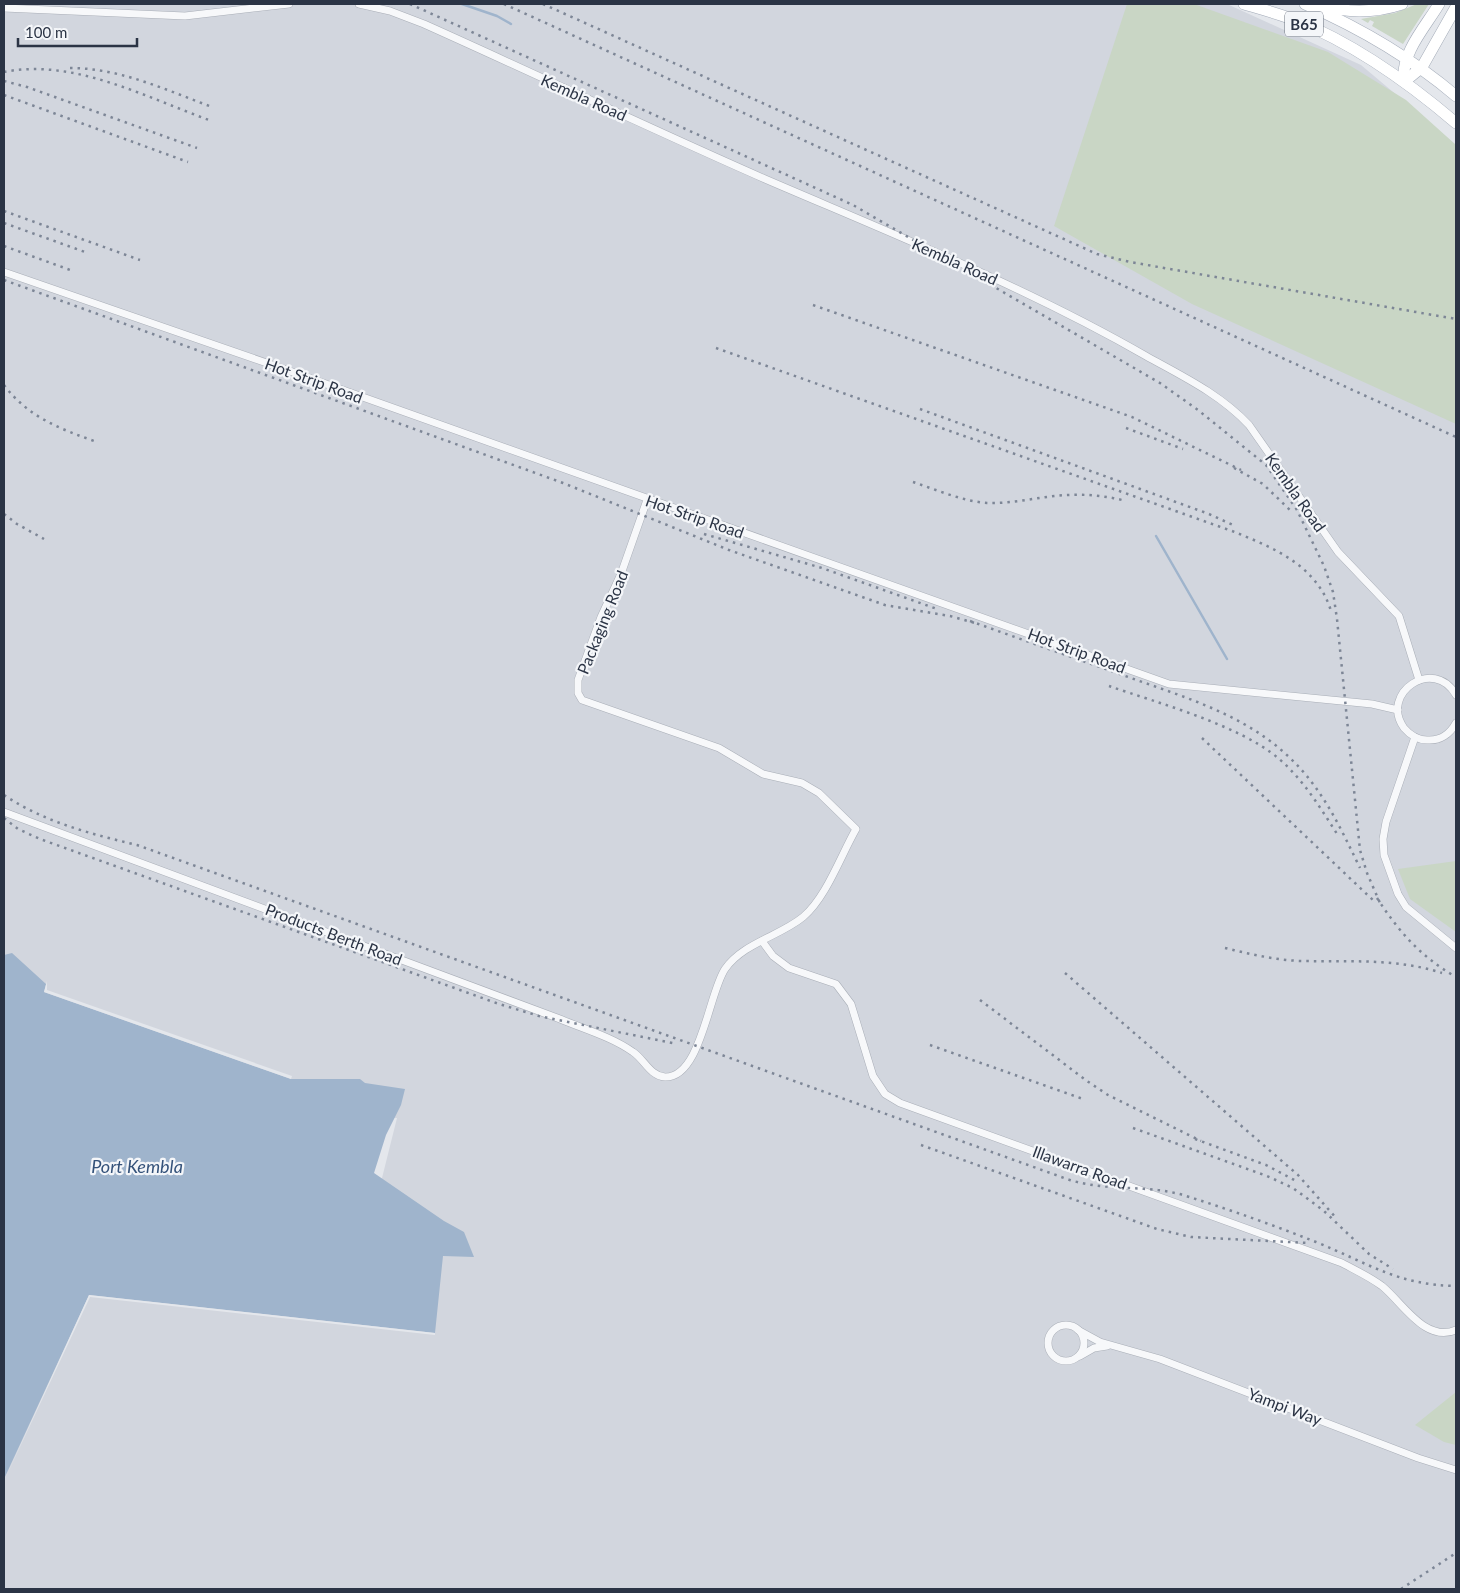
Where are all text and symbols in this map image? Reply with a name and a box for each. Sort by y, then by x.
road number: B65 [1285,12,1323,36]
scale bar [18,15,136,47]
text: 100 m [25,23,67,41]
street label: Kembla Road [538,70,630,124]
street label: Kembla Road [909,234,1001,288]
street label: Hot Strip Road [262,353,366,407]
street label: Kembla Road [1262,449,1330,535]
street label: Hot Strip Road [643,490,747,542]
street label: Packaging Road [573,567,631,677]
street label: Hot Strip Road [1025,623,1129,677]
street label: Products Berth Road [263,899,405,969]
street label: Illawarra Road [1030,1141,1130,1193]
water label: Port Kembla [91,1155,183,1177]
street label: Yampi Way [1245,1383,1325,1429]

